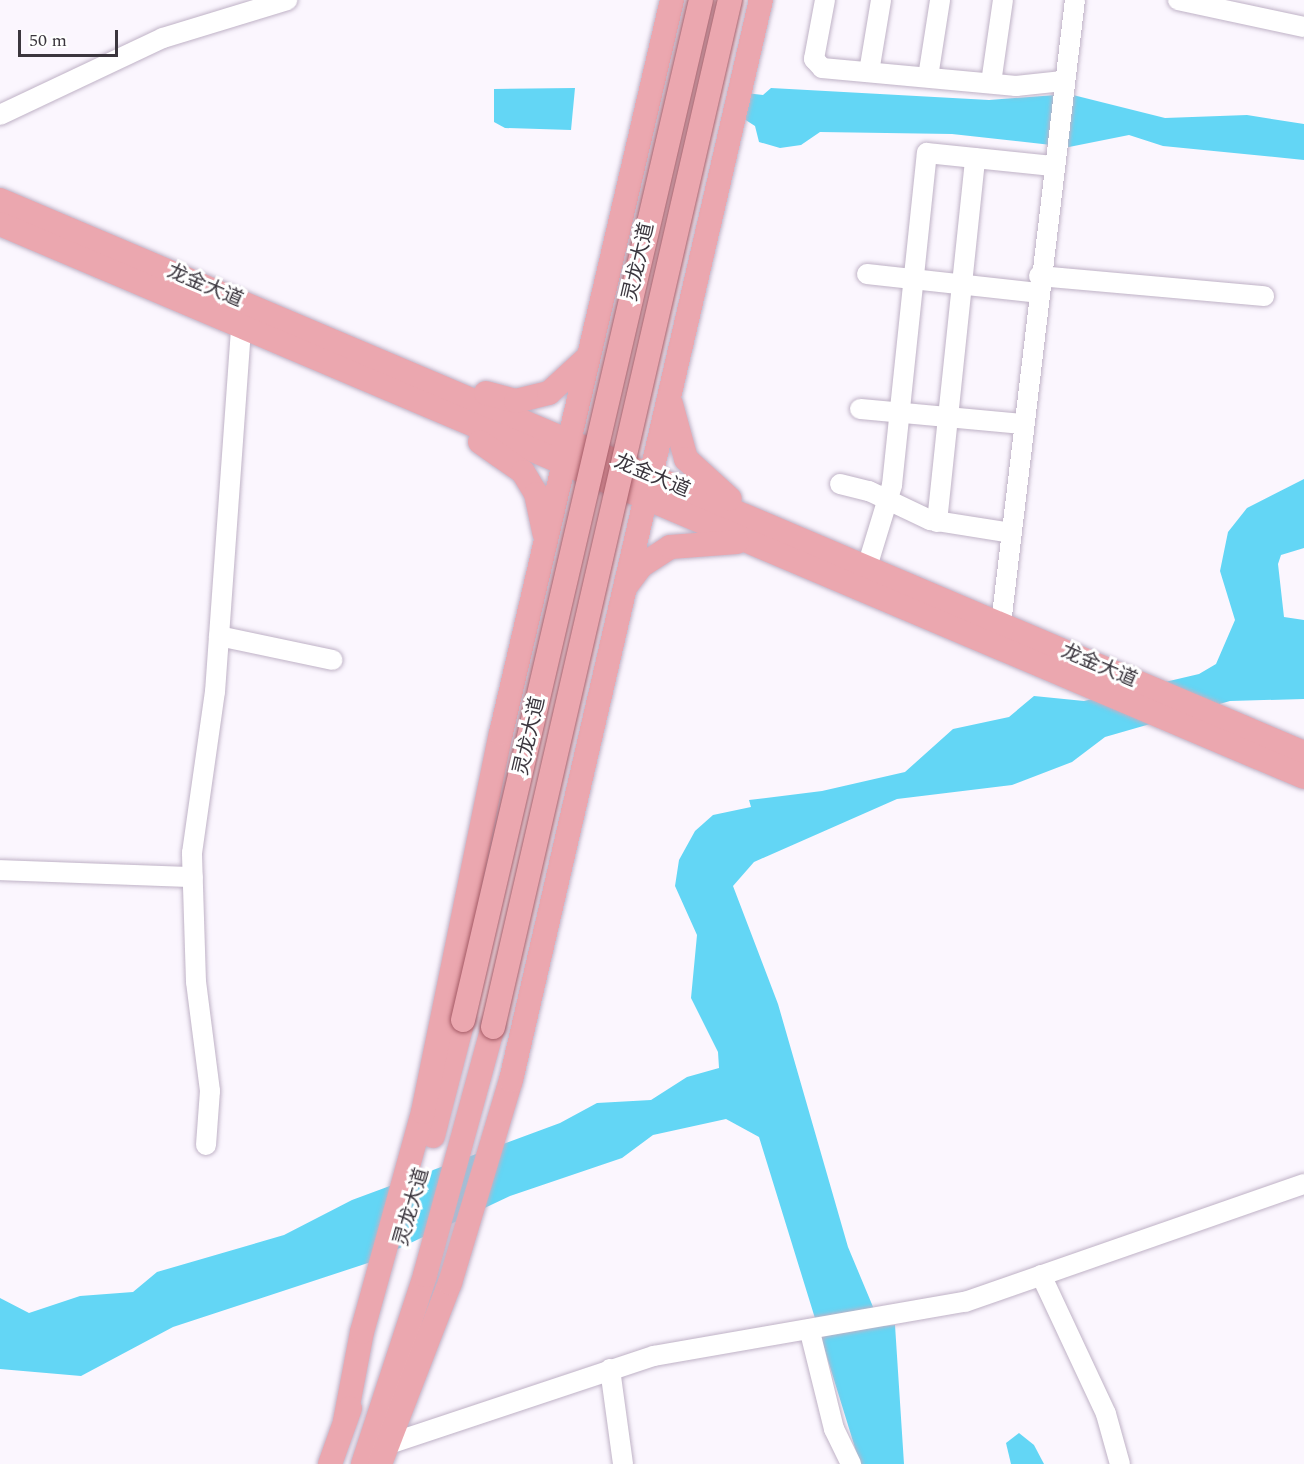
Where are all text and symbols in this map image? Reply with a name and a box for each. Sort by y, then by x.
scale bar [21,18,122,56]
text: 50 m [29,27,67,54]
street label: 灵龙大道 [618,220,660,304]
street label: 龙金大道 [163,259,247,313]
street label: 龙金大道 [610,449,694,503]
street label: 龙金大道 [1057,639,1141,693]
street label: 灵龙大道 [509,694,551,778]
street label: 灵龙大道 [389,1165,435,1249]

